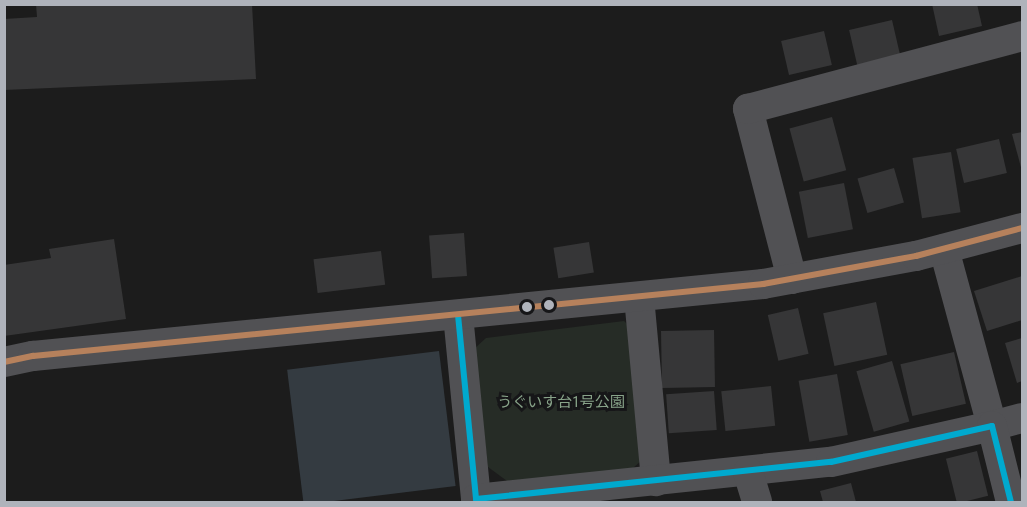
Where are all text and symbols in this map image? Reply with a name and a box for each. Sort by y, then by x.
unlabelled marker [543,299,555,311]
unlabelled marker [521,301,533,313]
park label: うぐいす台1号公園 [497,394,625,412]

